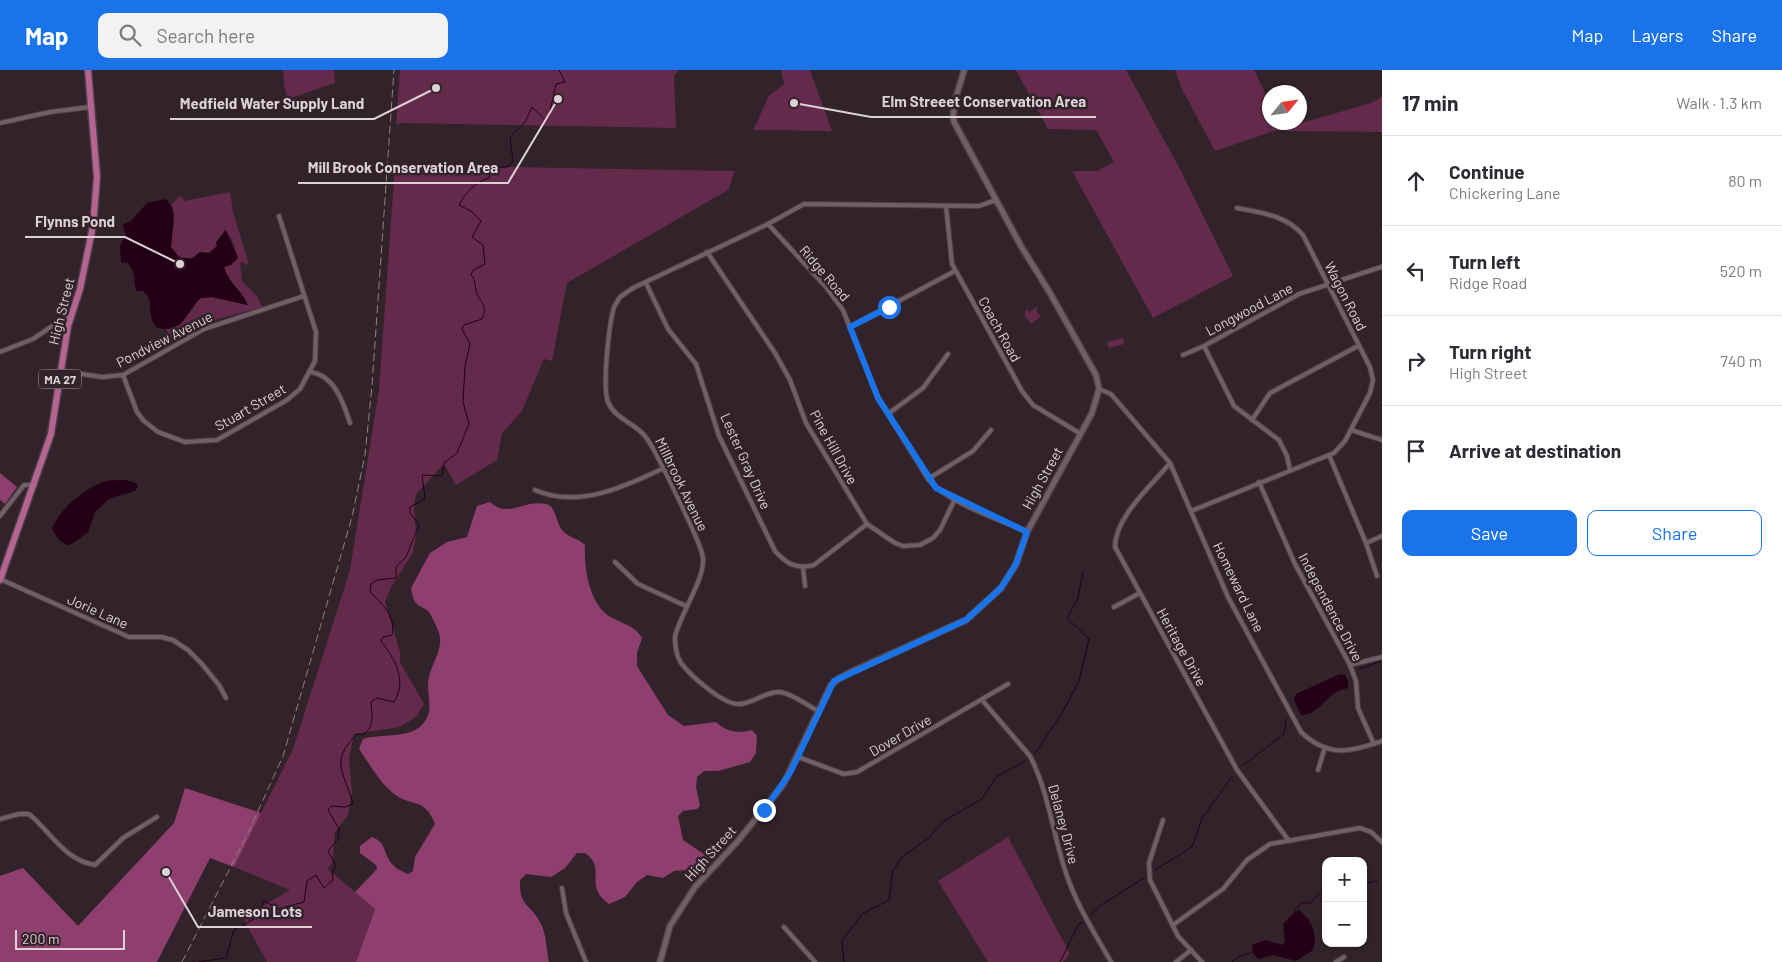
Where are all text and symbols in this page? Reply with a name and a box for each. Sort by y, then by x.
search box [98,13,448,58]
text: Map [25,21,68,50]
icon: search [116,21,144,49]
text: Search here [156,24,255,47]
text: Map [1571,24,1603,46]
text: Layers [1631,24,1684,46]
text: Share [1712,24,1757,46]
north arrow [1262,85,1307,130]
callout: Elm Streeet Conservation Area [871,87,1096,117]
callout: Medfield Water Supply Land [170,89,374,119]
text: 17 min [1402,90,1458,115]
text: Elm Streeet Conservation Area [882,92,1086,110]
text: Walk · 1.3 km [1676,93,1762,112]
text: Medfield Water Supply Land [180,94,364,112]
callout: Mill Brook Conservation Area [298,153,508,183]
text: Mill Brook Conservation Area [308,158,498,176]
text: Continue [1449,160,1525,183]
icon: ahead [1402,167,1430,195]
text: 80 m [1728,171,1762,190]
text: Chickering Lane [1449,183,1561,202]
callout: Flynns Pond [25,207,125,237]
text: Flynns Pond [35,212,115,230]
street label: Ridge Road [796,242,854,304]
text: Turn left [1449,250,1520,273]
icon: left [1402,257,1430,285]
street label: Wagon Road [1321,259,1371,333]
text: 520 m [1720,261,1762,280]
text: Ridge Road [1449,273,1527,292]
street label: High Street [44,276,78,346]
street label: Longwood Lane [1203,279,1295,339]
street label: Coach Road [975,293,1025,365]
route start [878,296,901,319]
street label: Pondview Avenue [113,307,215,371]
text: Turn right [1449,340,1531,363]
icon: right [1402,347,1430,375]
text: 740 m [1720,351,1762,370]
text: High Street [1449,363,1528,382]
road number: MA 27 [39,370,81,388]
street label: Stuart Street [211,380,289,434]
street label: Pine Hill Drive [807,407,861,487]
street label: Lester Gray Drive [717,410,775,512]
street label: Millbrook Avenue [652,434,712,534]
icon: arrive [1402,437,1430,465]
text: Arrive at destination [1449,439,1621,462]
street label: High Street [1018,444,1066,512]
button: Save [1402,510,1577,556]
button: Share [1587,510,1762,556]
street label: Homeward Lane [1210,539,1268,635]
street label: Independence Drive [1295,550,1367,664]
street label: Jorie Lane [65,590,131,632]
street label: Heritage Drive [1154,605,1210,689]
street label: Dover Drive [866,710,934,760]
street label: Delaney Drive [1045,782,1083,866]
route end [753,799,776,822]
street label: High Street [681,822,739,884]
map controls [1322,857,1367,947]
button: + [1322,857,1367,902]
callout: Jameson Lots [198,897,312,927]
text: Jameson Lots [208,902,303,920]
button: − [1322,902,1367,947]
scale bar [15,927,125,950]
text: 200 m [22,930,60,947]

